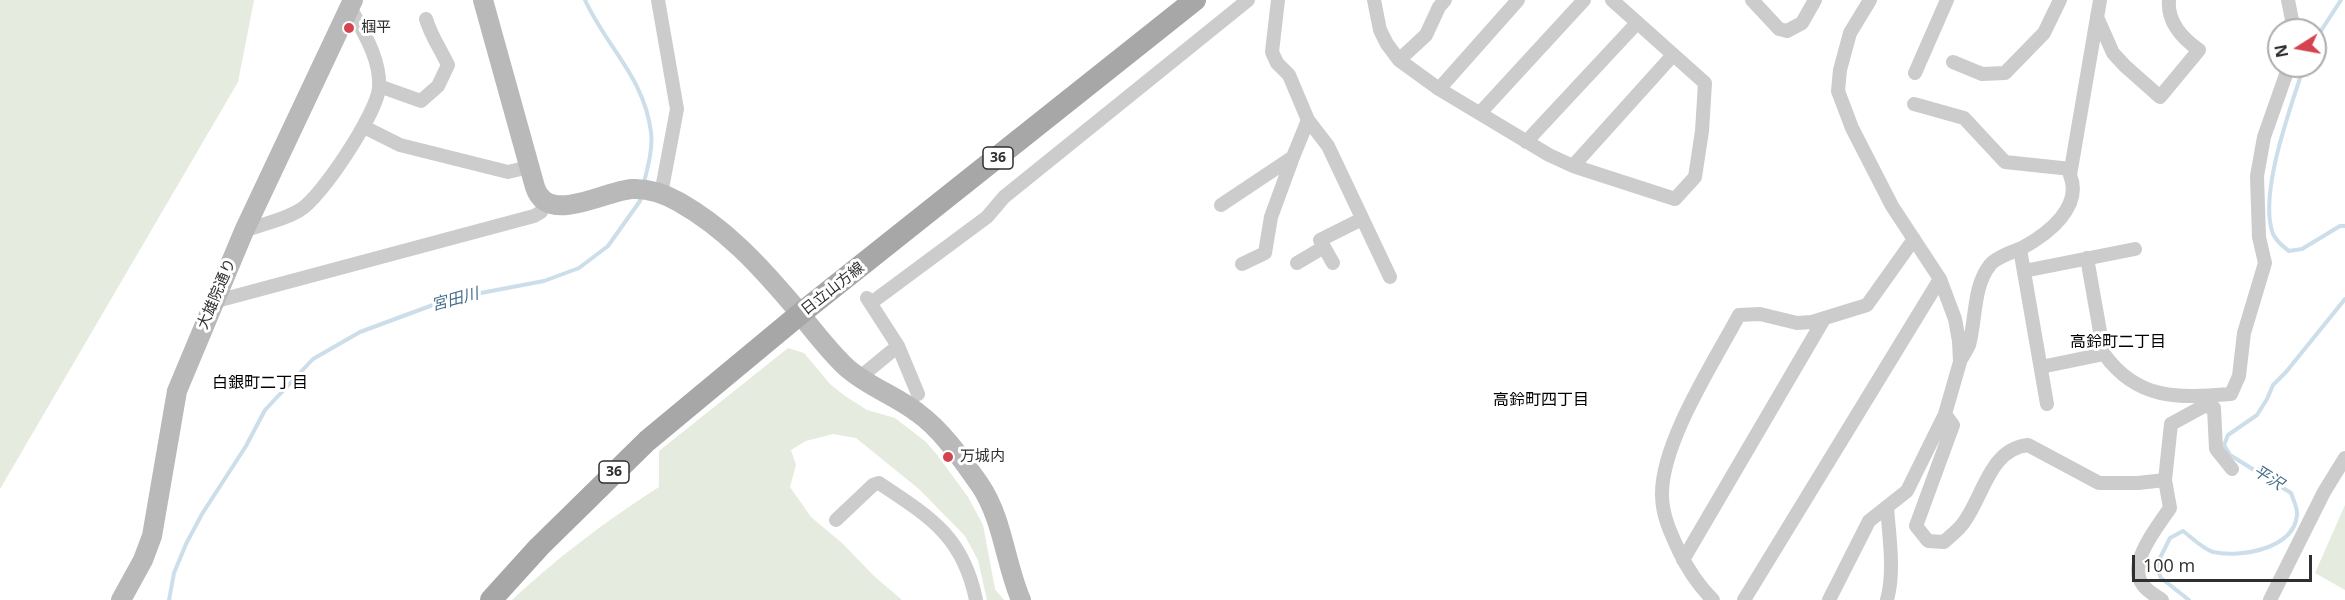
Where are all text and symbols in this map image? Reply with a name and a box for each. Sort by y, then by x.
north arrow [2267,18,2327,78]
place label: 椢平 [361,19,391,37]
marker: 椢平 [342,21,356,35]
text: N [2269,43,2293,60]
road number: 36 [983,147,1013,169]
street label: 大雄院通り [194,256,240,332]
street label: 日立山方線 [798,259,868,319]
water label: 宮田川 [429,285,481,315]
district label: 高鈴町二丁目 [2070,332,2166,352]
district label: 白銀町二丁目 [212,373,308,393]
district label: 高鈴町四丁目 [1493,390,1589,410]
place label: 万城内 [960,448,1005,466]
marker: 万城内 [941,450,955,464]
road number: 36 [599,461,629,483]
water label: 平沢 [2249,461,2287,495]
scale bar [2135,543,2315,581]
text: 100 m [2143,553,2195,577]

